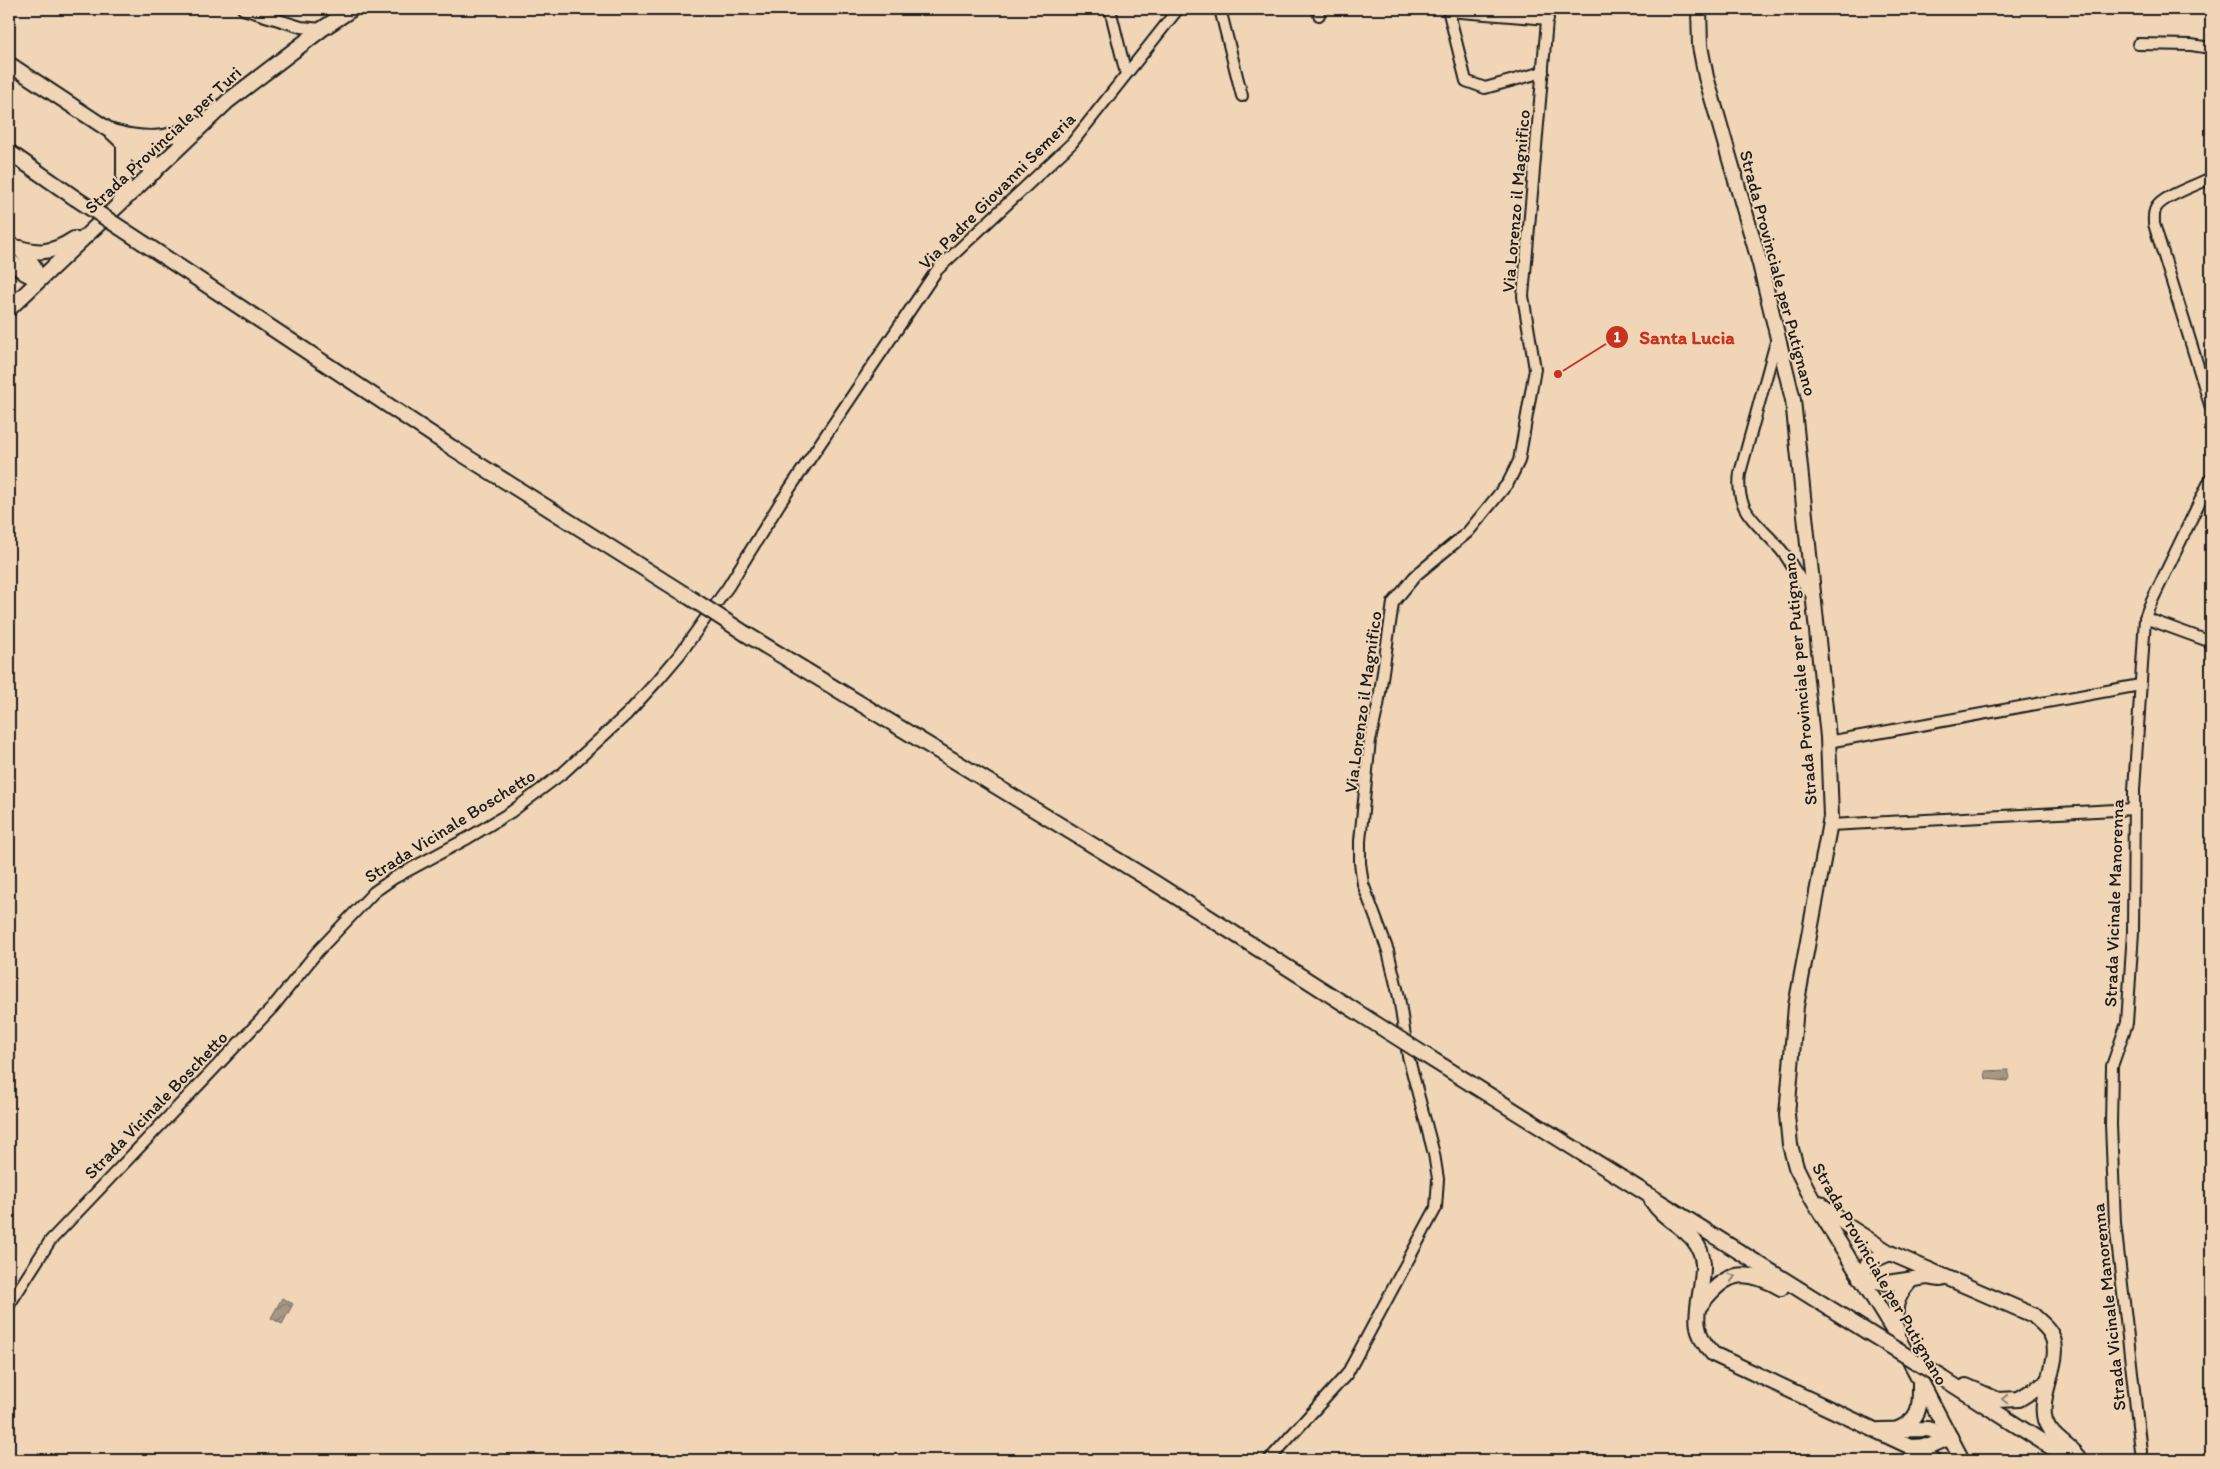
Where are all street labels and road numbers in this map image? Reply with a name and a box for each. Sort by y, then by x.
street label: Strada Provinciale per Turi [80,62,246,218]
street label: Via Padre Giovanni Semeria [914,107,1081,274]
street label: Via Lorenzo il Magnifico [1497,109,1535,293]
street label: Strada Provinciale per Putignano [1735,148,1821,398]
street label: Strada Provinciale per Putignano [1778,552,1822,806]
street label: Via Lorenzo il Magnifico [1339,610,1387,794]
street label: Strada Vicinale Boschetto [360,764,540,888]
street label: Strada Vicinale Manorenna [2099,798,2129,1007]
street label: Strada Vicinale Boschetto [80,1026,232,1184]
street label: Strada Provinciale per Putignano [1807,1159,1953,1389]
street label: Strada Vicinale Manorenna [2087,1202,2131,1412]

